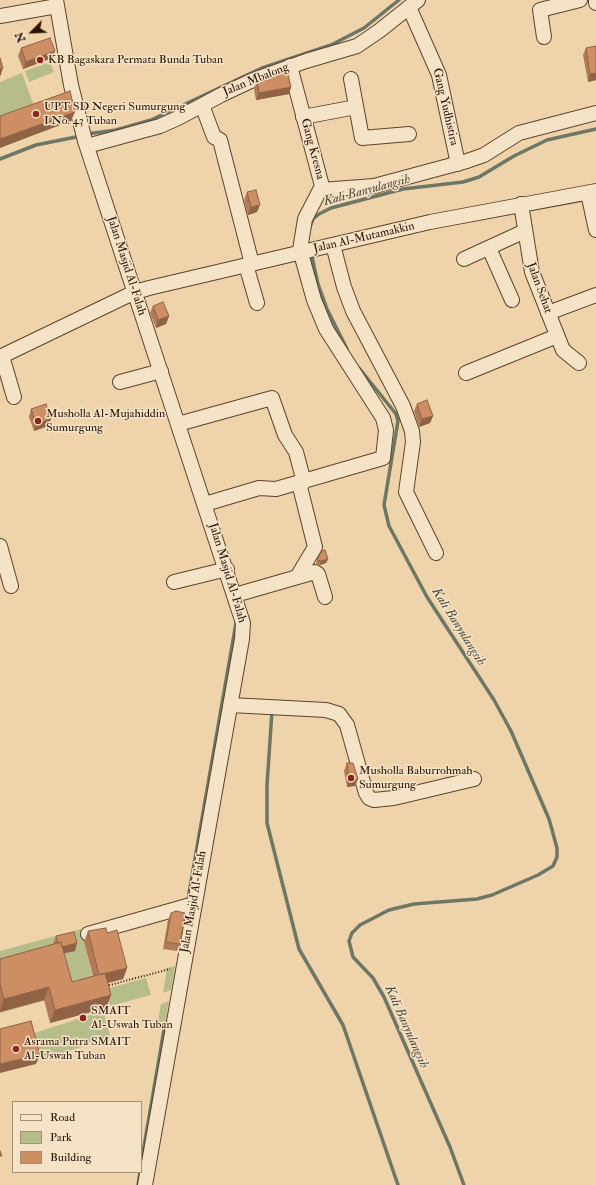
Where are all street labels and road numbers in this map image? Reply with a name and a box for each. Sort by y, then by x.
street label: Jalan Mbalong [221,60,291,100]
street label: Gang Yudhistira [429,67,461,147]
street label: Gang Kresna [297,117,327,181]
street label: Jalan Masjid Al-Falah [103,215,149,317]
street label: Jalan Al-Mutamakkin [312,219,416,257]
street label: Jalan Sehat [523,261,555,315]
street label: Jalan Masjid Al-Falah [205,521,249,625]
street label: Jalan Masjid Al-Falah [178,850,210,954]

